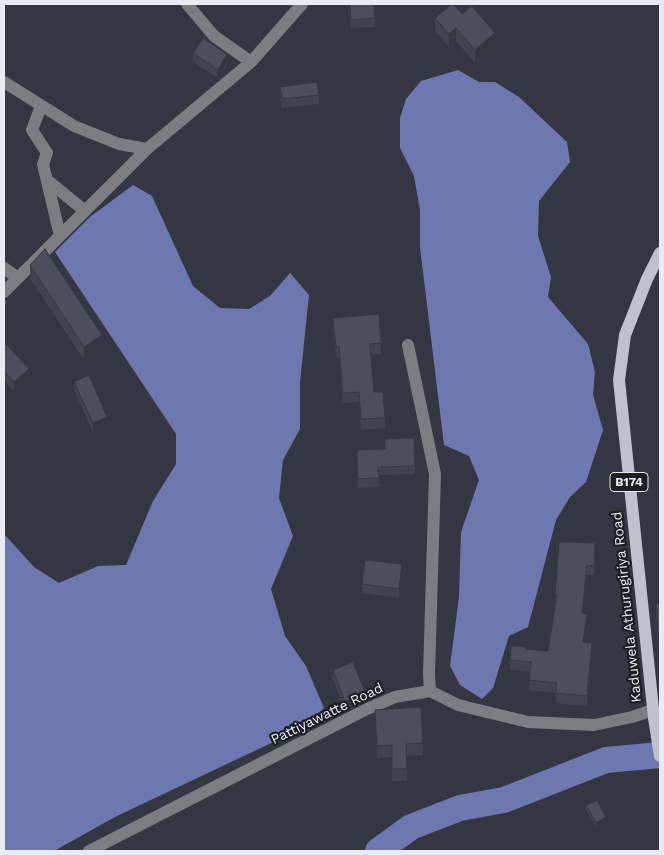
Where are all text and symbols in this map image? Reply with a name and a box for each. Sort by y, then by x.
road number: B174 [610,472,648,492]
street label: Kaduwela Athurugiriya Road [609,511,645,703]
street label: Pattiyawatte Road [268,680,386,748]

